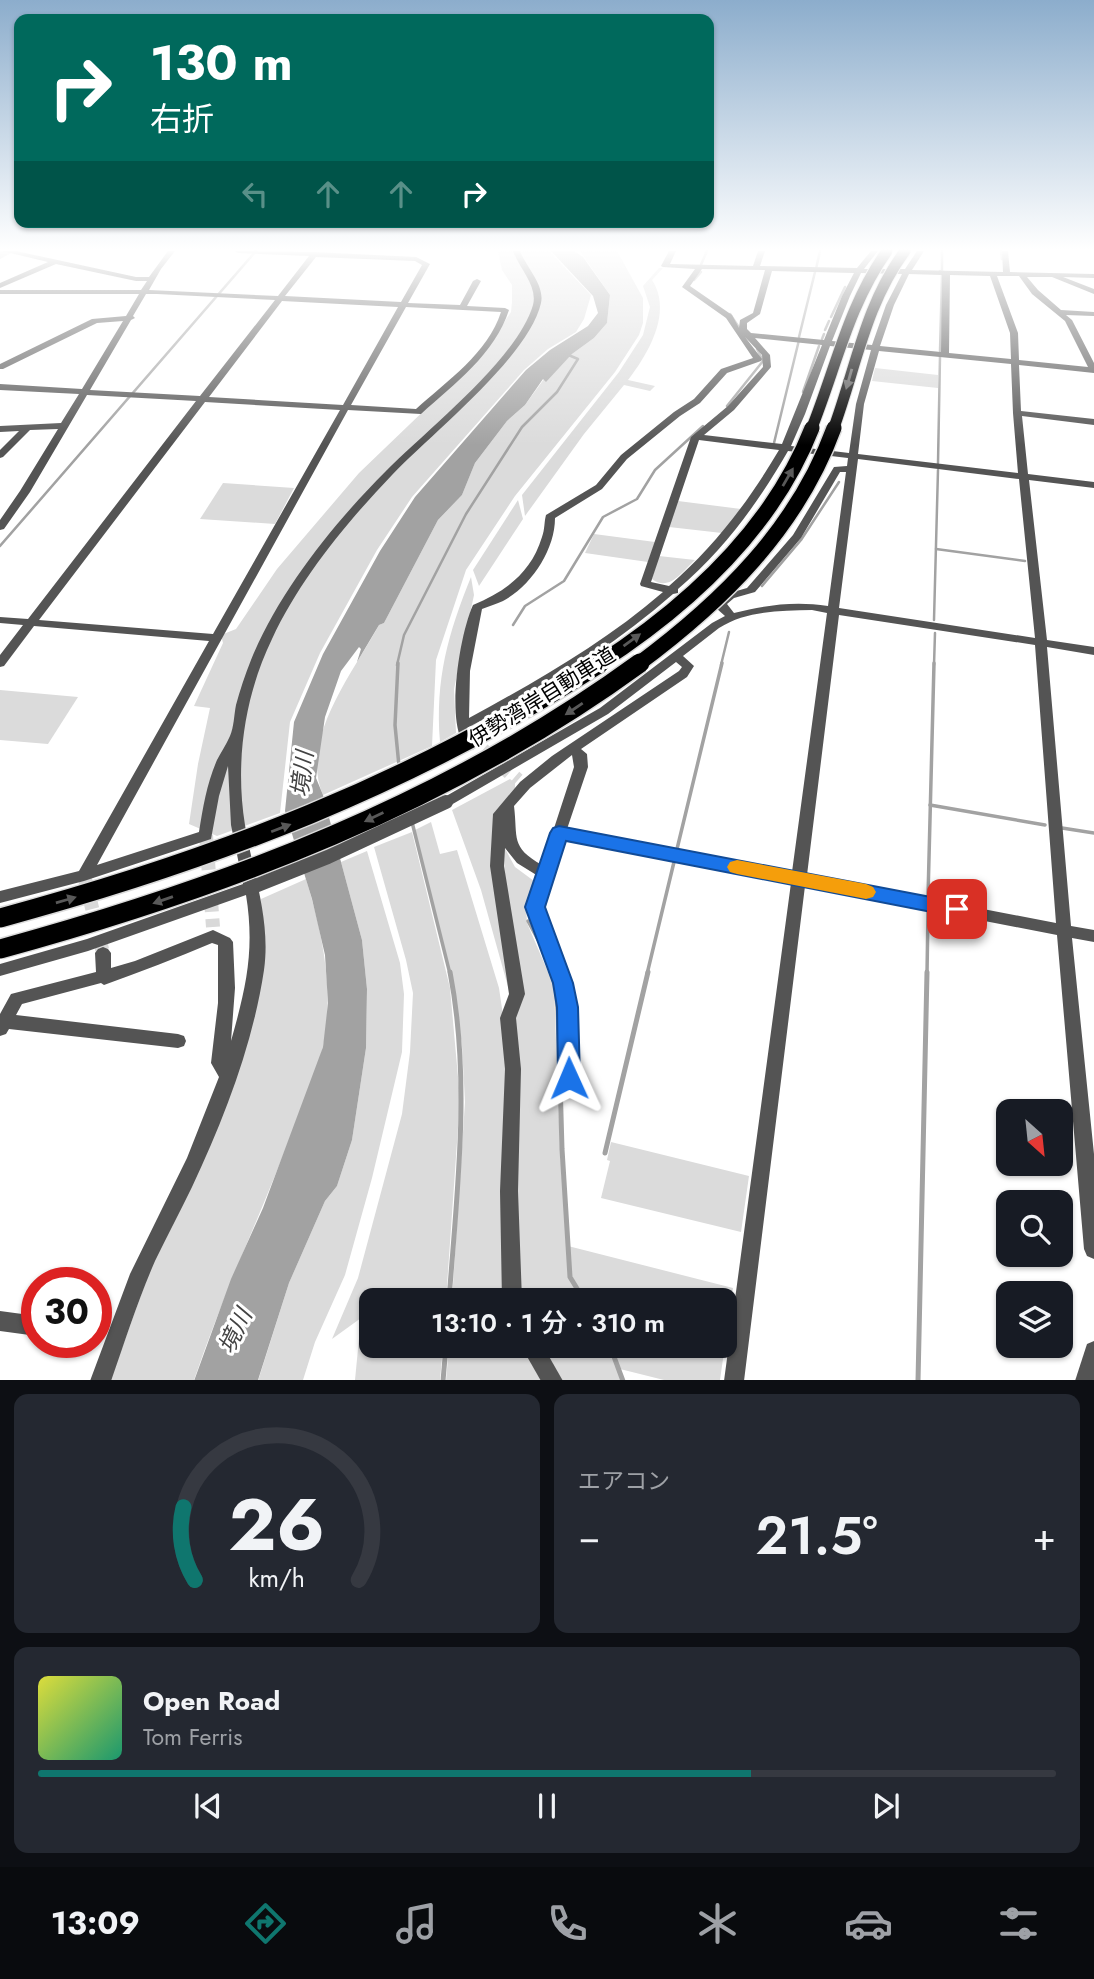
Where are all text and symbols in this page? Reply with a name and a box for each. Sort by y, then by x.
text: 130 m [150,28,293,98]
icon: right [35,42,126,133]
text: 右折 [150,96,214,142]
icon: left [236,175,274,213]
icon: ahead [309,175,347,213]
icon: ahead [382,175,420,213]
icon: right [455,175,493,213]
one-way arrow [843,369,853,390]
one-way arrow [782,467,794,487]
one-way arrow [623,634,641,648]
street label: 伊勢湾岸自動車道 [463,640,621,754]
one-way arrow [564,702,584,715]
water label: 境川 [282,746,322,799]
one-way arrow [364,812,384,823]
one-way arrow [271,822,292,833]
pin [927,879,987,939]
icon: arrive [938,890,976,928]
one-way arrow [56,895,77,905]
one-way arrow [152,895,173,906]
position arrow [532,1041,606,1115]
north arrow [996,1099,1073,1176]
map controls [996,1099,1073,1358]
button: search [996,1190,1073,1267]
speed limit sign: 30 [21,1267,112,1358]
button: layers [996,1281,1073,1358]
water label: 境川 [210,1300,262,1359]
text: 13:10 · 1 分 · 310 m [431,1304,665,1342]
text: エアコン [578,1464,670,1498]
text: 26 [229,1472,325,1577]
text: 21.5° [756,1498,878,1574]
text: − [578,1509,600,1564]
text: + [1033,1509,1056,1564]
text: km/h [249,1559,305,1595]
text: Open Road [143,1682,280,1720]
text: Tom Ferris [143,1720,242,1754]
icon: previous [189,1787,227,1825]
icon: pause [528,1787,566,1825]
icon: next [867,1787,905,1825]
icon: directions [241,1899,290,1948]
icon: music [392,1899,441,1948]
icon: phone [543,1899,592,1948]
icon: climate [693,1899,742,1948]
icon: car [844,1899,893,1948]
icon: filters [994,1899,1043,1948]
text: 13:09 [51,1900,140,1946]

